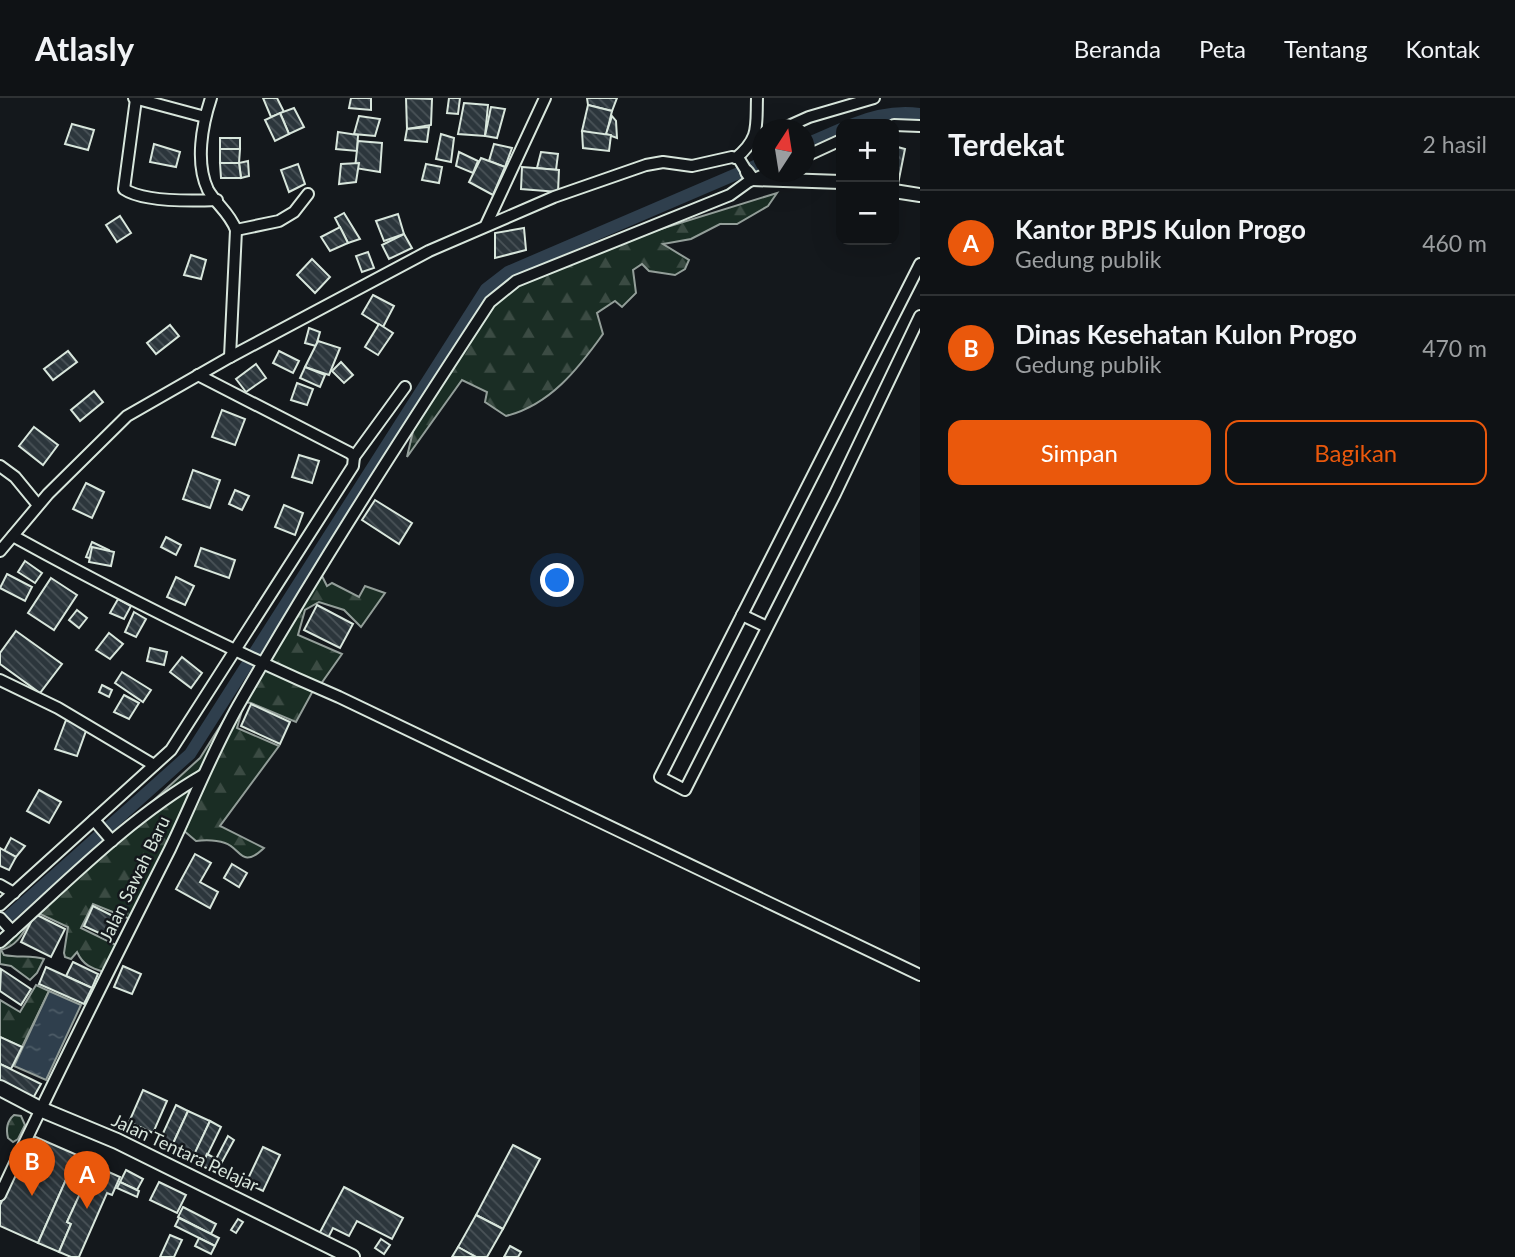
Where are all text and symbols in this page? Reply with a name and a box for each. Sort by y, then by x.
text: Atlasly [35,28,134,68]
text: Beranda [1074,34,1161,63]
text: Peta [1199,34,1246,63]
text: Tentang [1284,34,1367,63]
text: Kontak [1405,34,1480,63]
north arrow [752,119,815,182]
map controls [836,119,899,245]
button: + [836,119,899,182]
text: Terdekat [948,126,1064,162]
text: 2 hasil [1423,130,1487,158]
button: − [836,182,899,245]
text: Kantor BPJS Kulon Progo [1015,213,1306,245]
text: A [963,229,979,257]
text: 460 m [1422,229,1487,257]
text: Gedung publik [1015,245,1161,273]
text: Dinas Kesehatan Kulon Progo [1015,318,1357,350]
text: B [963,334,979,362]
text: 470 m [1422,334,1487,362]
text: Gedung publik [1015,350,1161,378]
button: Simpan [948,420,1211,485]
button: Bagikan [1225,420,1487,485]
your location [540,563,574,597]
street label: Jalan Sawah Baru [94,812,174,945]
street label: Jalan Tentara Pelajar [108,1108,263,1196]
pin: B [9,1138,55,1196]
pin: A [64,1151,110,1209]

